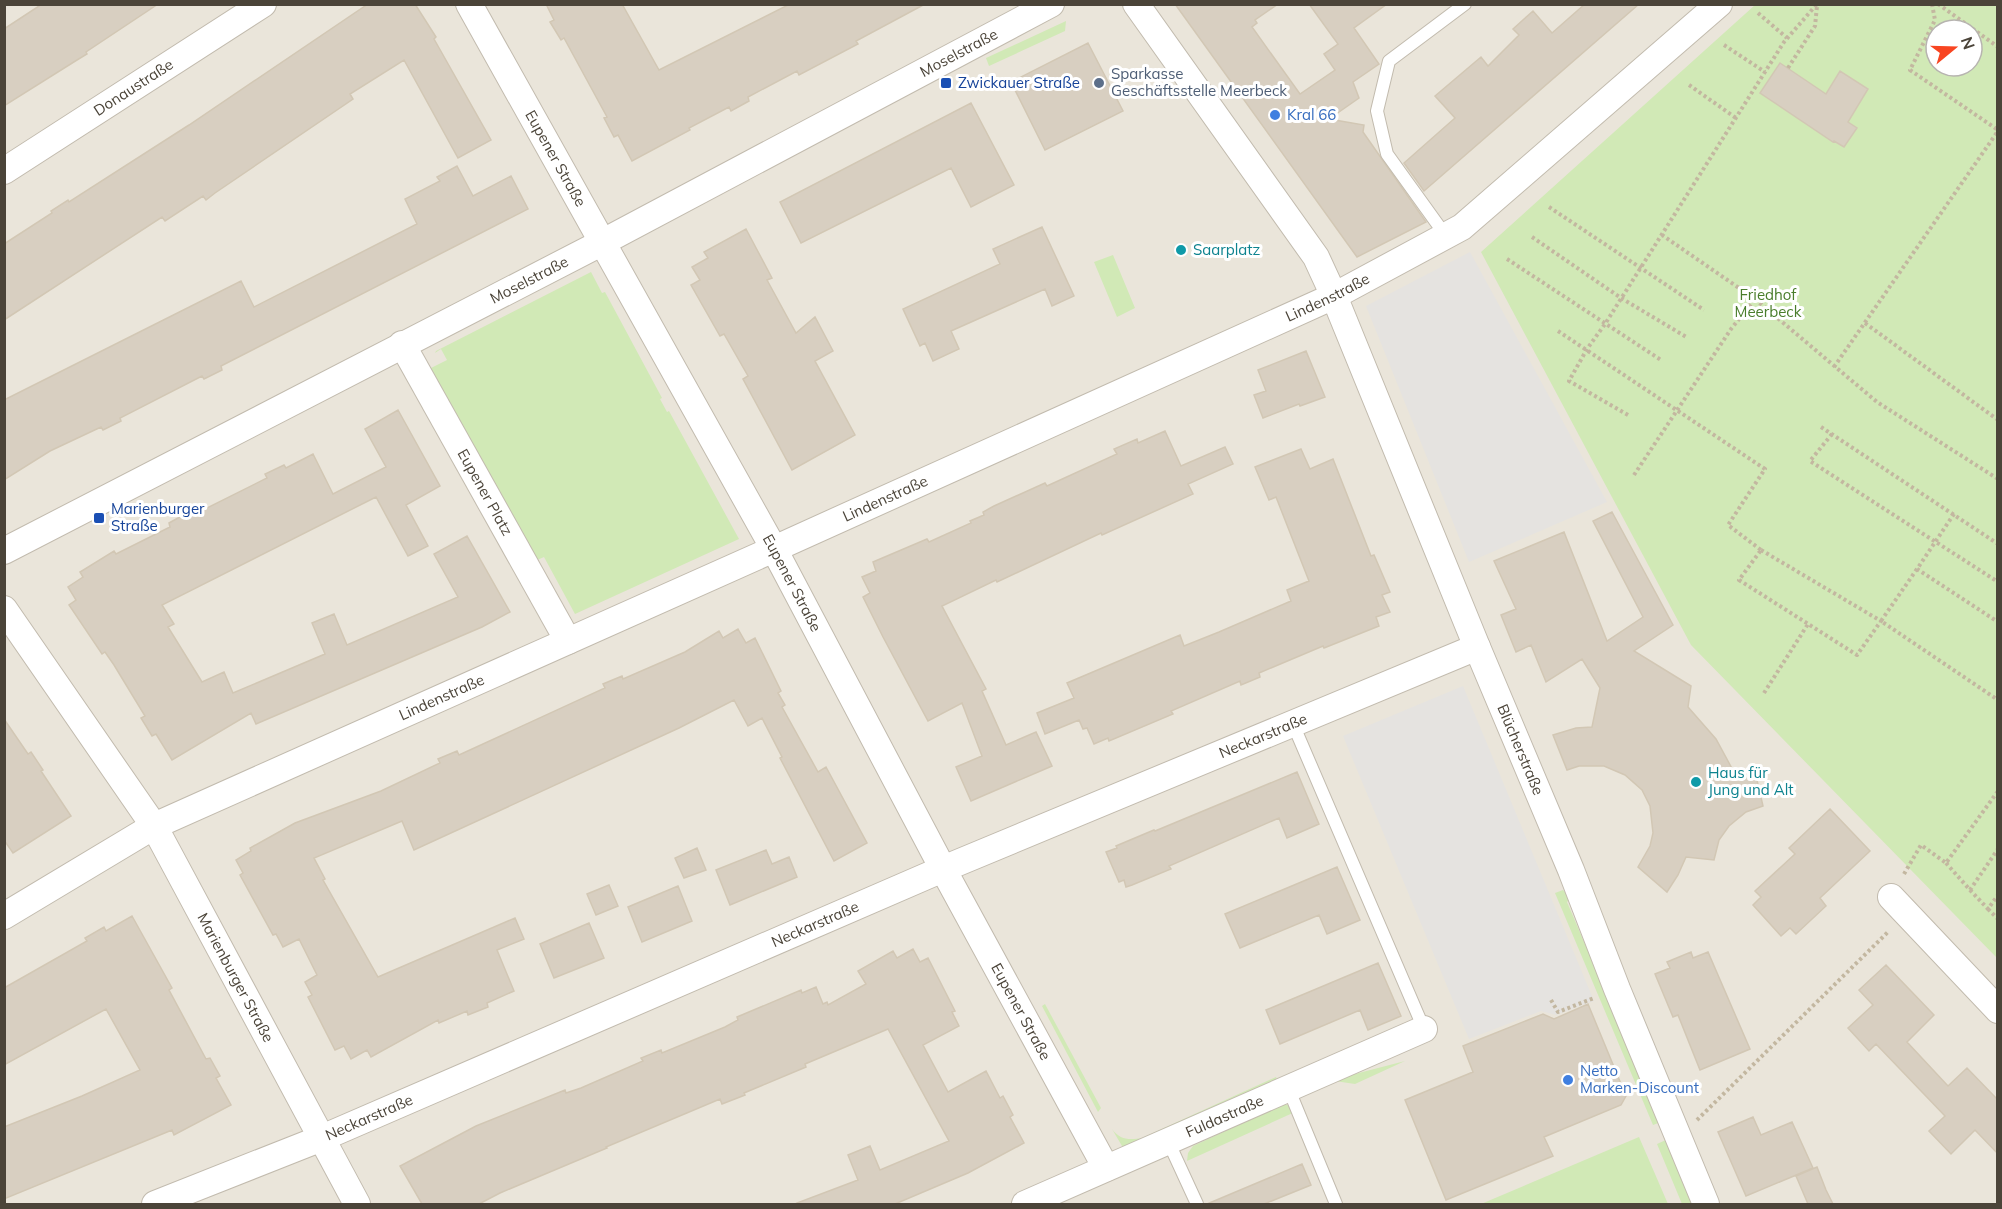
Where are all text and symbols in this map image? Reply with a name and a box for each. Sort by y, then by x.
north arrow [1924,18,1984,78]
street label: Moselstraße [917,24,1001,81]
text: N [1957,34,1980,52]
street label: Donaustraße [90,54,177,120]
place label: Sparkasse Geschäftsstelle Meerbeck [1111,64,1287,100]
place label: Zwickauer Straße [958,73,1080,92]
marker: Zwickauer Straße [939,76,953,90]
marker: Sparkasse Geschäftsstelle Meerbeck [1092,76,1106,90]
place label: Kral 66 [1287,105,1336,124]
street label: Eupener Straße [521,107,590,210]
marker: Kral 66 [1268,108,1282,122]
place label: Saarplatz [1193,240,1261,259]
marker: Saarplatz [1174,243,1188,257]
street label: Moselstraße [487,252,571,308]
street label: Lindenstraße [1282,269,1373,326]
park label: Friedhof Meerbeck [1735,285,1802,321]
street label: Eupener Platz [454,445,517,539]
street label: Lindenstraße [839,471,930,526]
place label: Marienburger Straße [111,499,205,535]
marker: Marienburger Straße [92,511,106,525]
street label: Eupener Straße [759,531,826,635]
street label: Lindenstraße [396,670,487,724]
street label: Blücherstraße [1493,701,1548,798]
street label: Neckarstraße [1216,709,1310,762]
place label: Haus für Jung und Alt [1708,763,1794,799]
marker: Haus für Jung und Alt [1689,775,1703,789]
street label: Neckarstraße [768,897,862,951]
street label: Marienburger Straße [193,909,278,1045]
street label: Eupener Straße [987,960,1055,1063]
place label: Netto Marken-Discount [1580,1061,1699,1097]
marker: Netto Marken-Discount [1561,1073,1575,1087]
street label: Neckarstraße [322,1090,416,1144]
street label: Fuldastraße [1183,1091,1266,1141]

